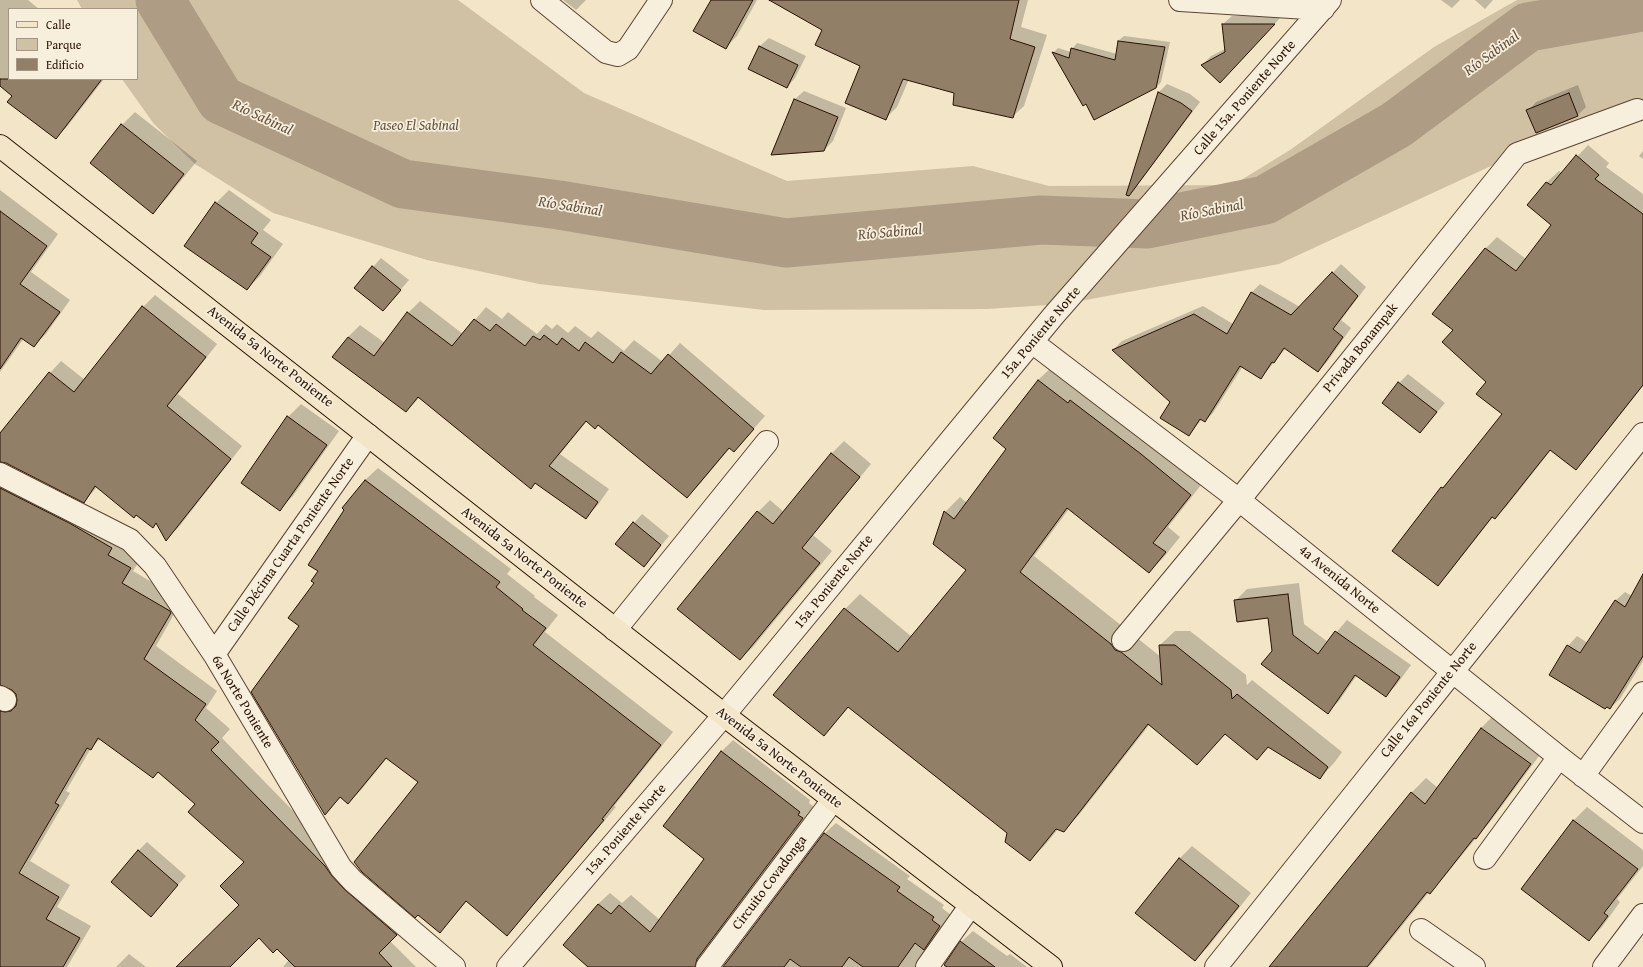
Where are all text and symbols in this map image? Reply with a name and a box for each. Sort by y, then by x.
legend [8,8,138,80]
text: Calle [46,16,71,33]
water label: Río Sabinal [1461,28,1523,80]
text: Parque [46,36,81,53]
street label: Calle 15a. Poniente Norte [1190,37,1300,159]
text: Edificio [46,56,84,73]
water label: Río Sabinal [229,96,295,140]
park label: Paseo El Sabinal [373,118,459,134]
water label: Río Sabinal [537,193,603,221]
water label: Río Sabinal [1179,196,1245,226]
water label: Río Sabinal [857,221,923,245]
street label: 15a. Poniente Norte [997,283,1085,383]
street label: Privada Bonampak [1320,300,1402,396]
street label: Avenida 5a Norte Poniente [204,303,336,411]
street label: Calle Décima Cuarta Poniente Norte [224,454,358,636]
street label: Avenida 5a Norte Poniente [458,504,590,612]
street label: 15a. Poniente Norte [791,532,877,632]
street label: 4a Avenida Norte [1295,542,1383,618]
street label: Calle 16a Poniente Norte [1377,639,1481,761]
street label: 6a Norte Poniente [208,652,276,752]
street label: Avenida 5a Norte Poniente [713,704,845,812]
street label: 15a. Poniente Norte [582,781,670,879]
street label: Circuito Covadonga [729,832,811,934]

